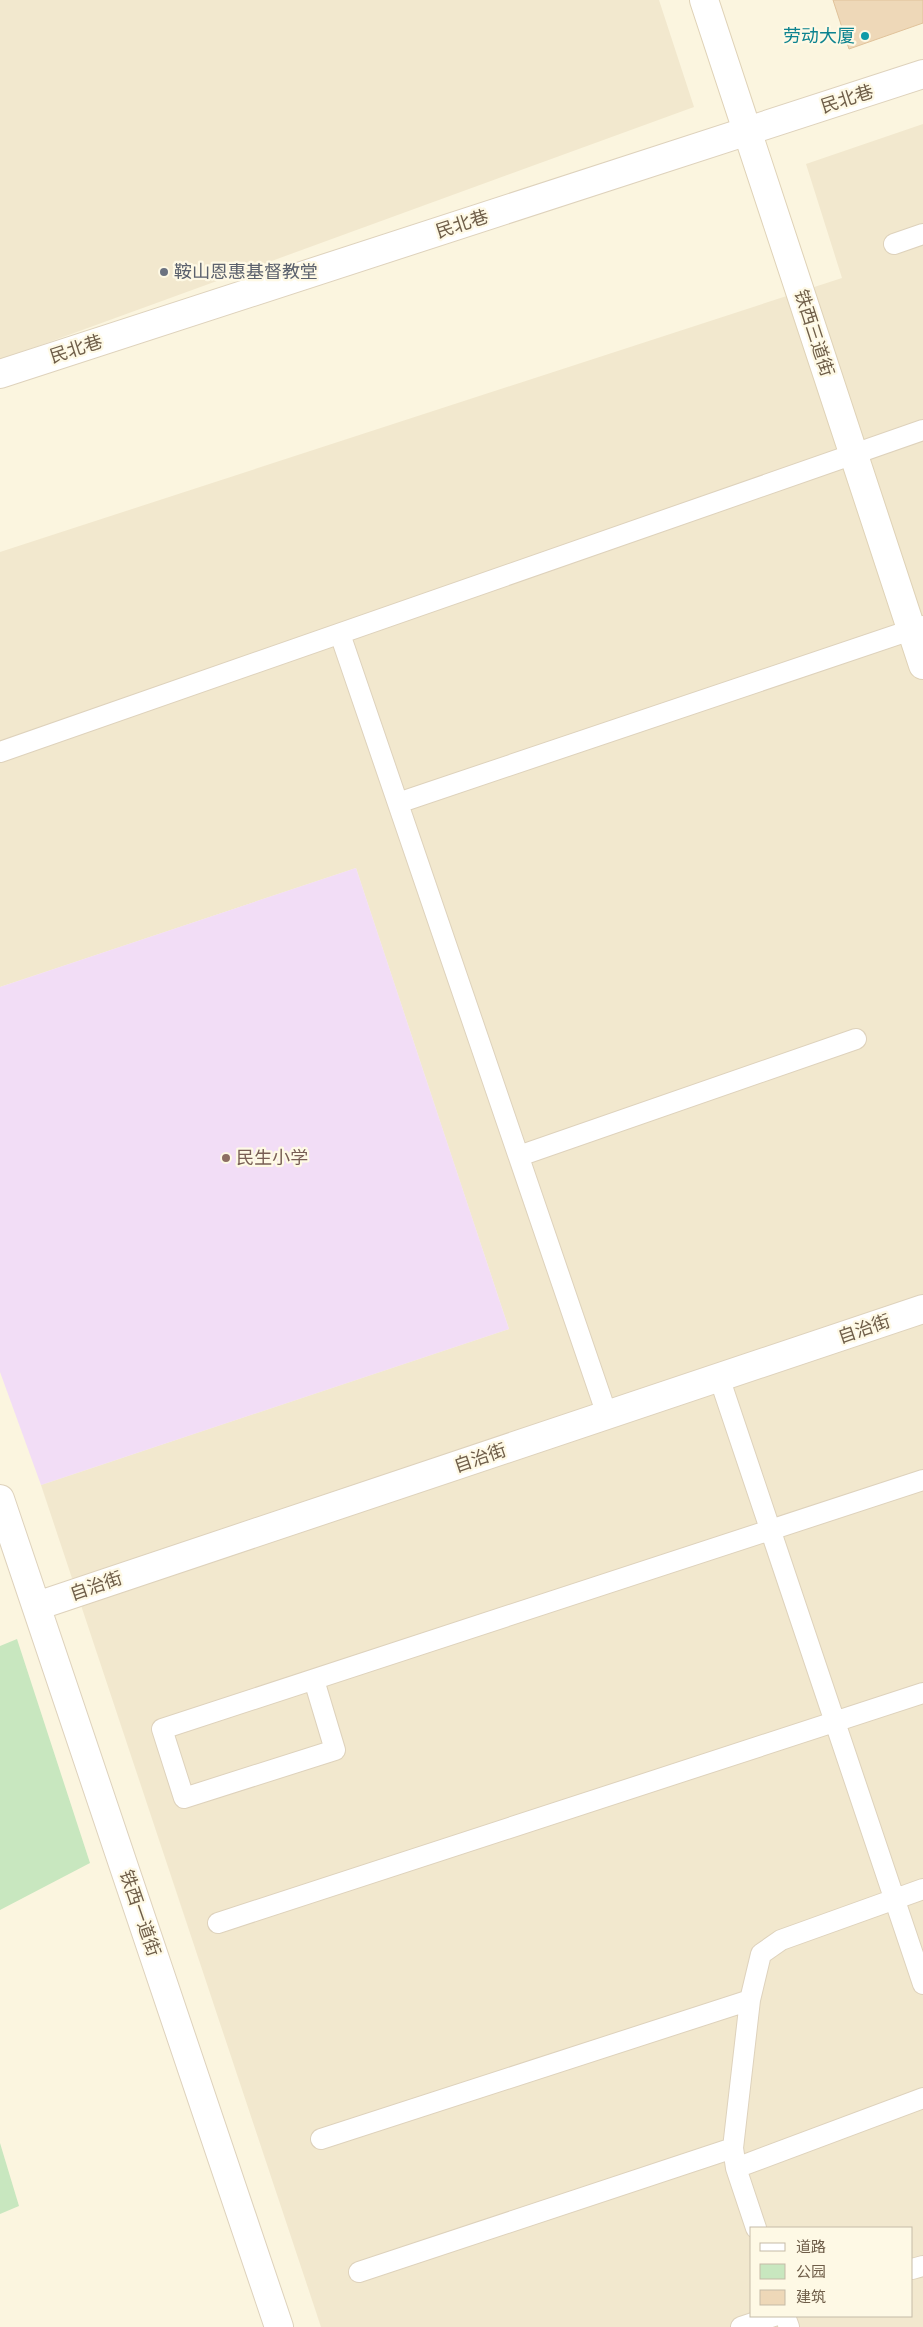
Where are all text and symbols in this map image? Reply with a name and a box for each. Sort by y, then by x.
place label: 劳动大厦 [783,25,855,47]
marker: 劳动大厦 [859,30,871,42]
street label: 民北巷 [818,80,876,118]
street label: 民北巷 [433,205,491,243]
place label: 鞍山恩惠基督教堂 [174,261,318,283]
marker: 鞍山恩惠基督教堂 [158,266,170,278]
street label: 铁西三道街 [790,287,838,379]
street label: 民北巷 [47,330,105,368]
place label: 民生小学 [236,1147,308,1169]
marker: 民生小学 [220,1152,232,1164]
street label: 自治街 [835,1310,893,1348]
street label: 自治街 [451,1439,509,1477]
street label: 自治街 [67,1567,125,1605]
street label: 铁西一道街 [115,1867,165,1959]
legend [750,2227,913,2317]
text: 道路 [796,2238,826,2256]
text: 公园 [796,2263,826,2281]
text: 建筑 [796,2288,826,2306]

